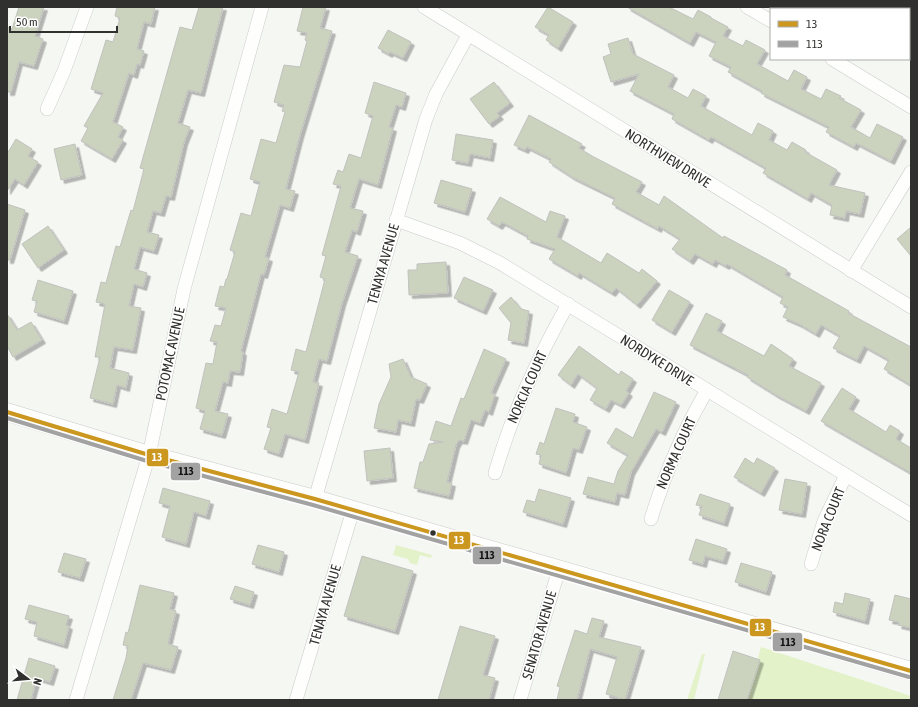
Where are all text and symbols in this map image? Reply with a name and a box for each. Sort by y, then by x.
scale bar [10,8,117,34]
legend [770,8,910,60]
text: 50 m [16,15,38,29]
text: 13 [806,17,817,31]
text: 113 [806,37,823,51]
street label: NORTHVIEW DRIVE [622,125,714,191]
street label: TENAYA AVENUE [364,222,402,306]
street label: POTOMAC AVENUE [152,306,188,402]
street label: NORDYKE DRIVE [618,331,696,389]
street label: NORCIA COURT [504,348,550,426]
street label: NORMA COURT [653,414,699,492]
line badge: 13 [146,448,169,467]
text: 13 [152,451,162,463]
line badge: 113 [170,462,201,481]
text: 113 [178,465,194,477]
street label: NORA COURT [808,485,848,553]
unlabelled marker [428,528,438,538]
line badge: 13 [448,531,471,550]
text: 13 [454,534,464,546]
line badge: 113 [472,546,502,565]
text: 113 [479,549,495,561]
street label: TENAYA AVENUE [306,563,344,647]
street label: SENATOR AVENUE [519,589,559,681]
line badge: 13 [749,618,772,637]
text: 13 [755,621,765,633]
line badge: 113 [772,632,803,652]
text: 113 [780,636,796,648]
north arrow [8,659,48,699]
text: N [31,677,44,687]

